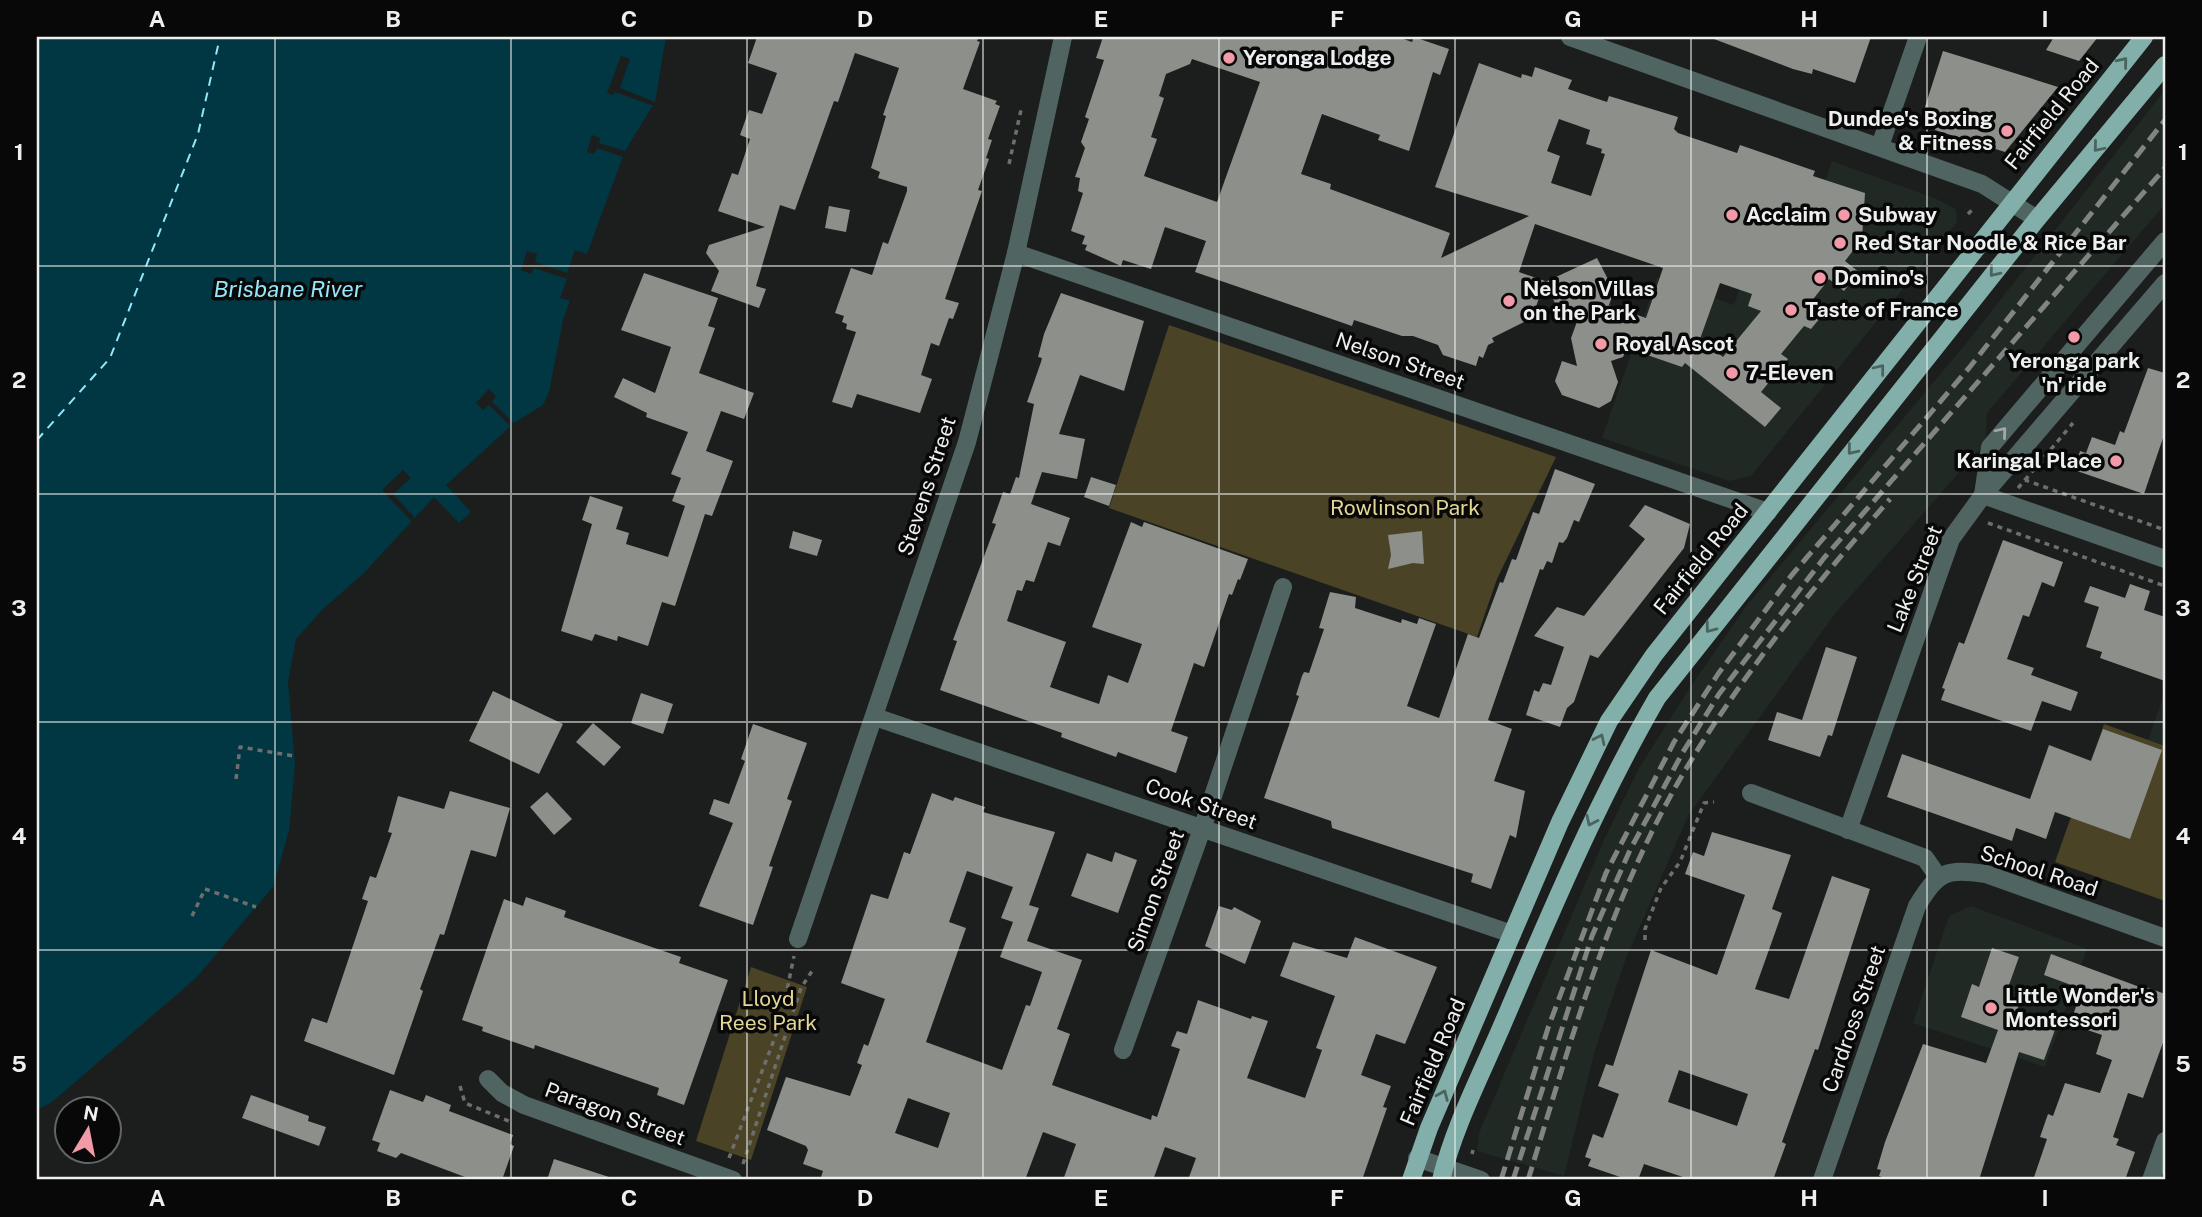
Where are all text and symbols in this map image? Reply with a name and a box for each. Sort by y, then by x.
text: A [149,5,166,32]
text: B [385,5,401,32]
text: C [621,5,637,32]
text: D [857,5,873,32]
text: E [1094,5,1108,32]
text: F [1330,5,1344,32]
text: G [1564,5,1582,32]
text: H [1800,5,1818,32]
text: I [2041,5,2049,32]
place label: Yeronga Lodge [1243,45,1392,70]
marker: Yeronga Lodge [1221,50,1237,66]
street label: Fairfield Road [1999,53,2104,174]
one-way arrow [2115,58,2128,70]
place label: Dundee's Boxing & Fitness [1828,106,1993,155]
marker: Dundee's Boxing & Fitness [1999,123,2015,139]
text: 1 [14,138,24,165]
text: 1 [2178,138,2188,165]
one-way arrow [2093,139,2106,151]
place label: Acclaim [1746,202,1827,227]
place label: Subway [1858,202,1937,227]
marker: Acclaim [1724,207,1740,223]
marker: Subway [1836,207,1852,223]
place label: Red Star Noodle & Rice Bar [1854,230,2127,255]
marker: Red Star Noodle & Rice Bar [1832,235,1848,251]
one-way arrow [1990,264,2002,277]
place label: Domino's [1834,265,1924,290]
marker: Domino's [1812,270,1828,286]
water label: Brisbane River [213,275,363,302]
place label: Nelson Villas on the Park [1523,276,1655,325]
marker: Nelson Villas on the Park [1501,293,1517,309]
place label: Taste of France [1805,297,1959,322]
marker: Taste of France [1783,302,1799,318]
street label: Nelson Street [1332,327,1468,394]
marker: Yeronga park 'n' ride [2066,329,2082,345]
place label: Royal Ascot [1615,331,1734,356]
marker: Royal Ascot [1593,336,1609,352]
place label: Yeronga park 'n' ride [2008,348,2140,397]
place label: 7-Eleven [1746,360,1834,385]
one-way arrow [1872,364,1885,376]
marker: 7-Eleven [1724,365,1740,381]
text: 2 [12,366,26,393]
text: 2 [2176,366,2190,393]
street label: Stevens Street [892,413,961,558]
one-way arrow [1994,428,2006,441]
one-way arrow [1847,442,1860,454]
place label: Karingal Place [1956,448,2102,473]
marker: Karingal Place [2108,453,2124,469]
park label: Rowlinson Park [1330,495,1480,520]
street label: Fairfield Road [1648,498,1753,619]
street label: Lake Street [1882,522,1947,636]
text: 3 [11,594,27,621]
text: 3 [2175,594,2191,621]
one-way arrow [1706,620,1719,633]
one-way arrow [1591,734,1605,746]
street label: Cook Street [1142,773,1260,834]
one-way arrow [1585,814,1599,826]
text: 4 [11,822,27,849]
text: 4 [2175,822,2191,849]
street label: Simon Street [1122,826,1189,955]
street label: School Road [1977,840,2101,901]
street label: Cardross Street [1817,942,1890,1096]
place label: Little Wonder's Montessori [2005,983,2155,1032]
park label: Lloyd Rees Park [719,986,817,1035]
street label: Fairfield Road [1395,994,1471,1129]
marker: Little Wonder's Montessori [1983,1000,1999,1016]
text: 5 [11,1050,27,1077]
text: 5 [2175,1050,2191,1077]
street label: Paragon Street [542,1077,689,1150]
one-way arrow [1435,1089,1449,1102]
north arrow [52,1094,122,1164]
text: N [82,1101,100,1125]
text: A [149,1184,166,1211]
text: B [385,1184,401,1211]
text: C [621,1184,637,1211]
text: D [857,1184,873,1211]
text: E [1094,1184,1108,1211]
text: F [1330,1184,1344,1211]
text: G [1564,1184,1582,1211]
text: H [1800,1184,1818,1211]
text: I [2041,1184,2049,1211]

